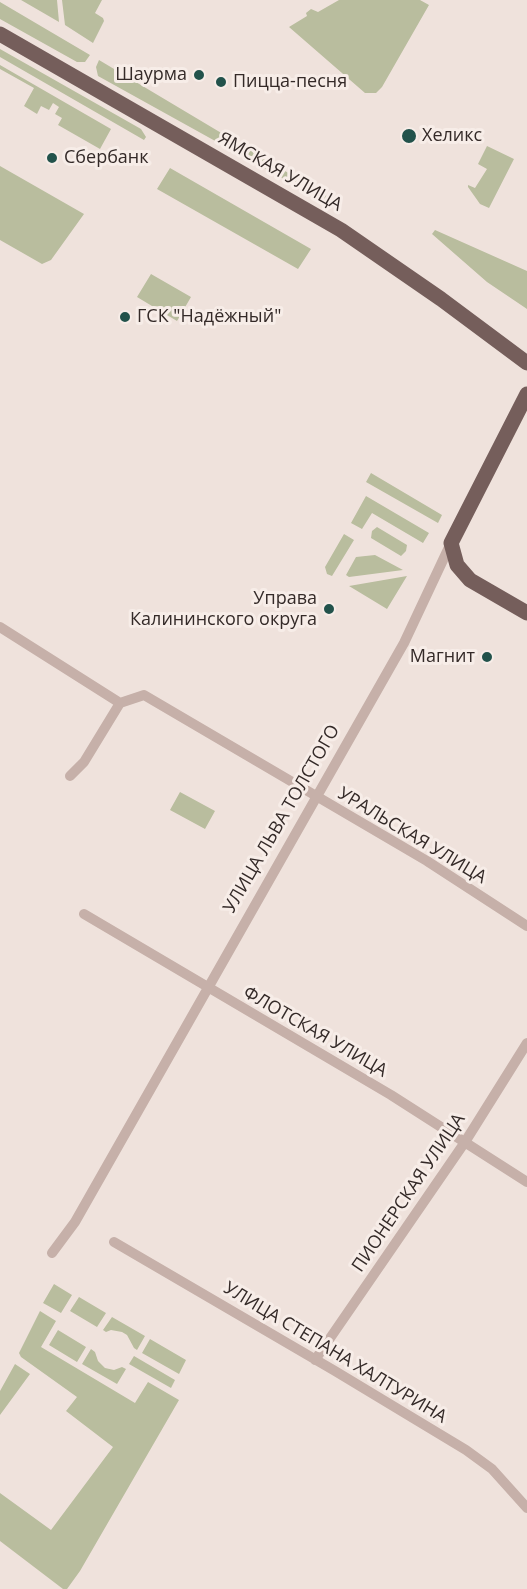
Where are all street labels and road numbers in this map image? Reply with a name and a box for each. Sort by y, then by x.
street label: ЯМСКАЯ УЛИЦА [214,128,346,216]
street label: УЛИЦА ЛЬВА ТОЛСТОГО [219,721,345,917]
street label: УРАЛЬСКАЯ УЛИЦА [334,783,490,889]
street label: ФЛОТСКАЯ УЛИЦА [239,982,391,1082]
street label: ПИОНЕРСКАЯ УЛИЦА [348,1110,470,1276]
street label: УЛИЦА СТЕПАНА ХАЛТУРИНА [220,1278,450,1428]

